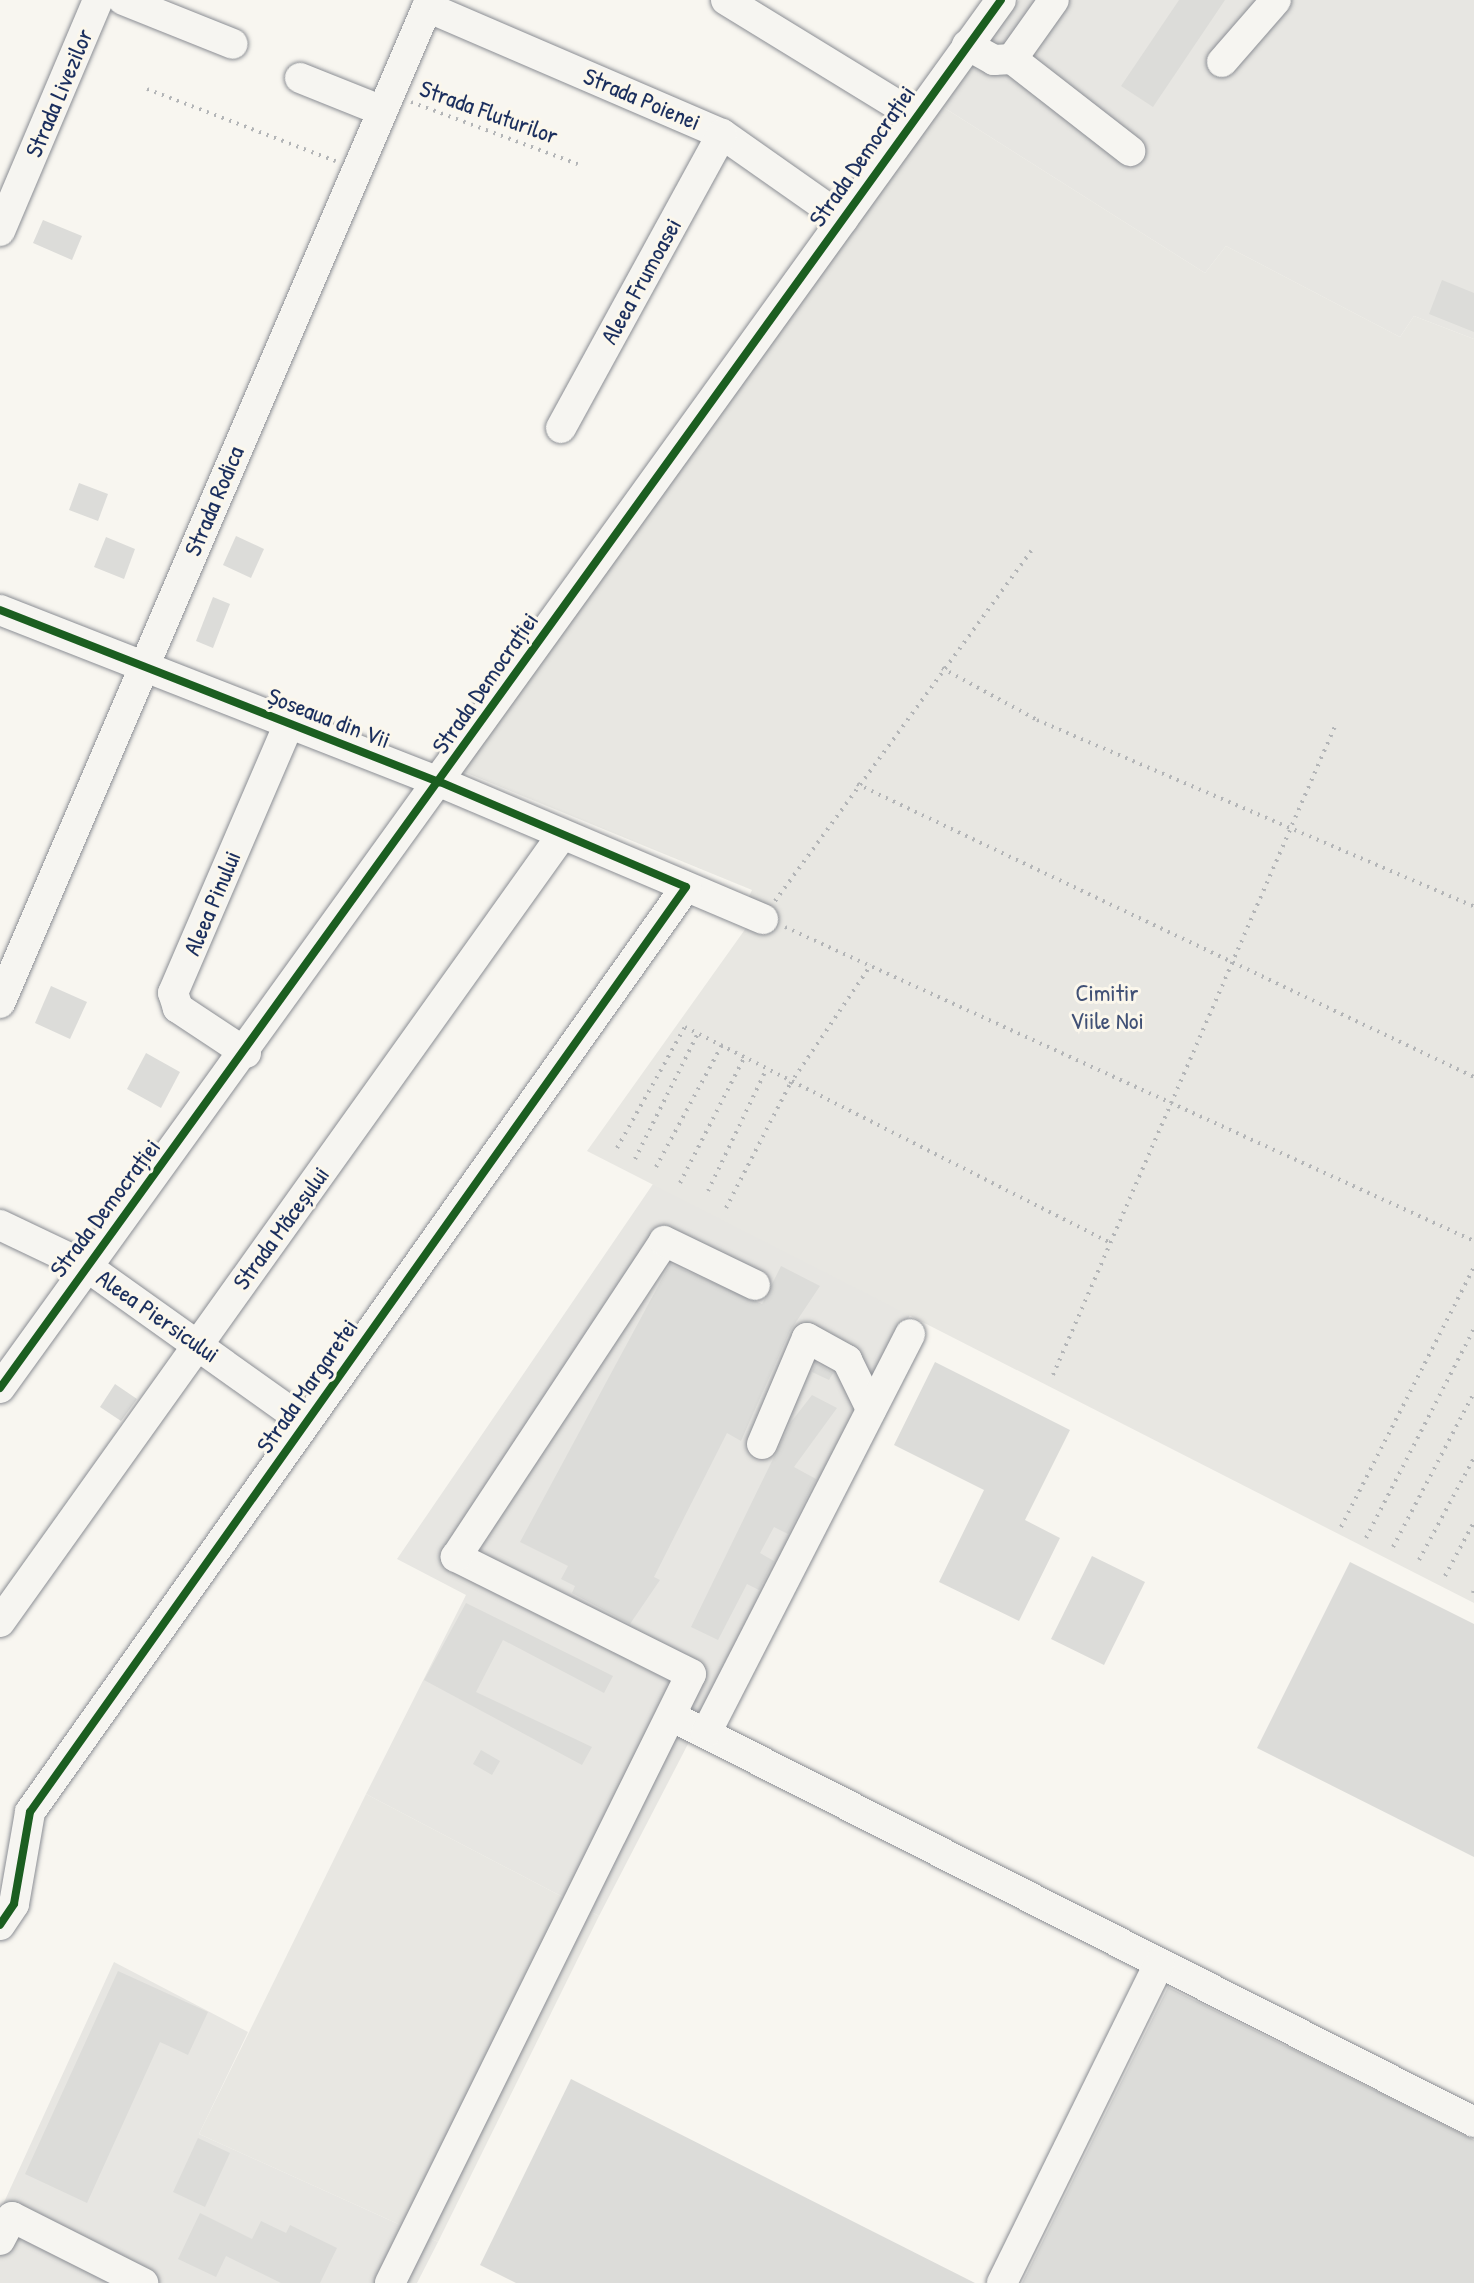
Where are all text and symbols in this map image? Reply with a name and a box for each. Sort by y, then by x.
street label: Strada Livezilor [19,24,99,162]
street label: Strada Poienei [579,61,705,137]
street label: Strada Fluturilor [416,74,562,150]
street label: Strada Democrației [803,80,921,232]
street label: Aleea Frumoasei [595,213,687,349]
street label: Strada Rodica [178,442,250,560]
street label: Strada Democrației [426,607,544,759]
street label: Șoseaua din Vii [264,681,394,755]
street label: Aleea Pinului [177,846,247,960]
park label: Cimitir Viile Noi [1070,979,1144,1035]
street label: Strada Democrației [44,1133,166,1283]
street label: Strada Măceșului [227,1161,335,1295]
street label: Aleea Piersicului [91,1263,225,1369]
street label: Strada Margaretei [250,1313,364,1459]

